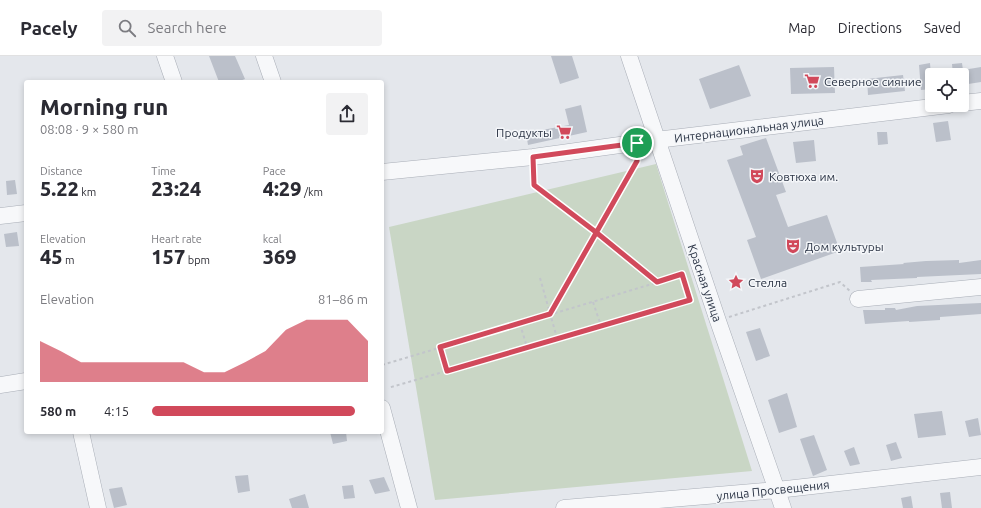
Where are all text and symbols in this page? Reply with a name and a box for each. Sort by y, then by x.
search box [102,10,382,46]
text: Pacely [20,17,78,39]
icon: search [116,17,138,39]
text: Search here [148,19,227,36]
text: Map [788,20,816,36]
text: Directions [838,20,902,36]
text: Saved [924,20,961,36]
map controls [925,68,969,112]
button: locate [925,68,969,112]
supermarket icon: Северное сияние [803,72,821,90]
place label: Северное сияние [824,75,922,88]
button: share [326,93,368,135]
text: Morning run [40,94,168,119]
street label: Интернациональная улица [674,113,824,145]
text: 08:08 · 9 × 580 m [40,122,139,136]
supermarket icon: Продукты [555,123,573,141]
place label: Продукты [496,126,552,139]
pin [620,126,654,160]
icon: arrive [626,132,648,154]
text: Distance [40,165,83,177]
text: Time [151,165,176,177]
text: Pace [263,165,286,177]
theatre icon: Ковтюха им. [748,167,766,185]
place label: Ковтюха им. [769,170,838,183]
text: 5.22 [40,177,79,200]
text: 23:24 [151,177,201,200]
text: 4:29 [263,177,301,200]
text: km [79,186,96,198]
text: /km [301,186,323,198]
text: Elevation [40,233,86,245]
text: Heart rate [151,233,202,245]
text: kcal [263,233,282,245]
theatre icon: Дом культуры [784,237,802,255]
place label: Дом культуры [805,240,884,253]
street label: Красная улица [686,242,724,324]
text: 45 [40,245,63,268]
text: 157 [151,245,185,268]
text: 369 [263,245,297,268]
text: m [63,254,75,266]
text: bpm [185,254,210,266]
place icon: Стелла [727,273,745,291]
place label: Стелла [748,276,787,289]
text: Elevation [40,292,94,306]
text: 81–86 m [318,292,368,306]
text: 580 m [40,404,76,418]
text: 4:15 [104,404,129,418]
street label: улица Просвещения [716,478,830,502]

